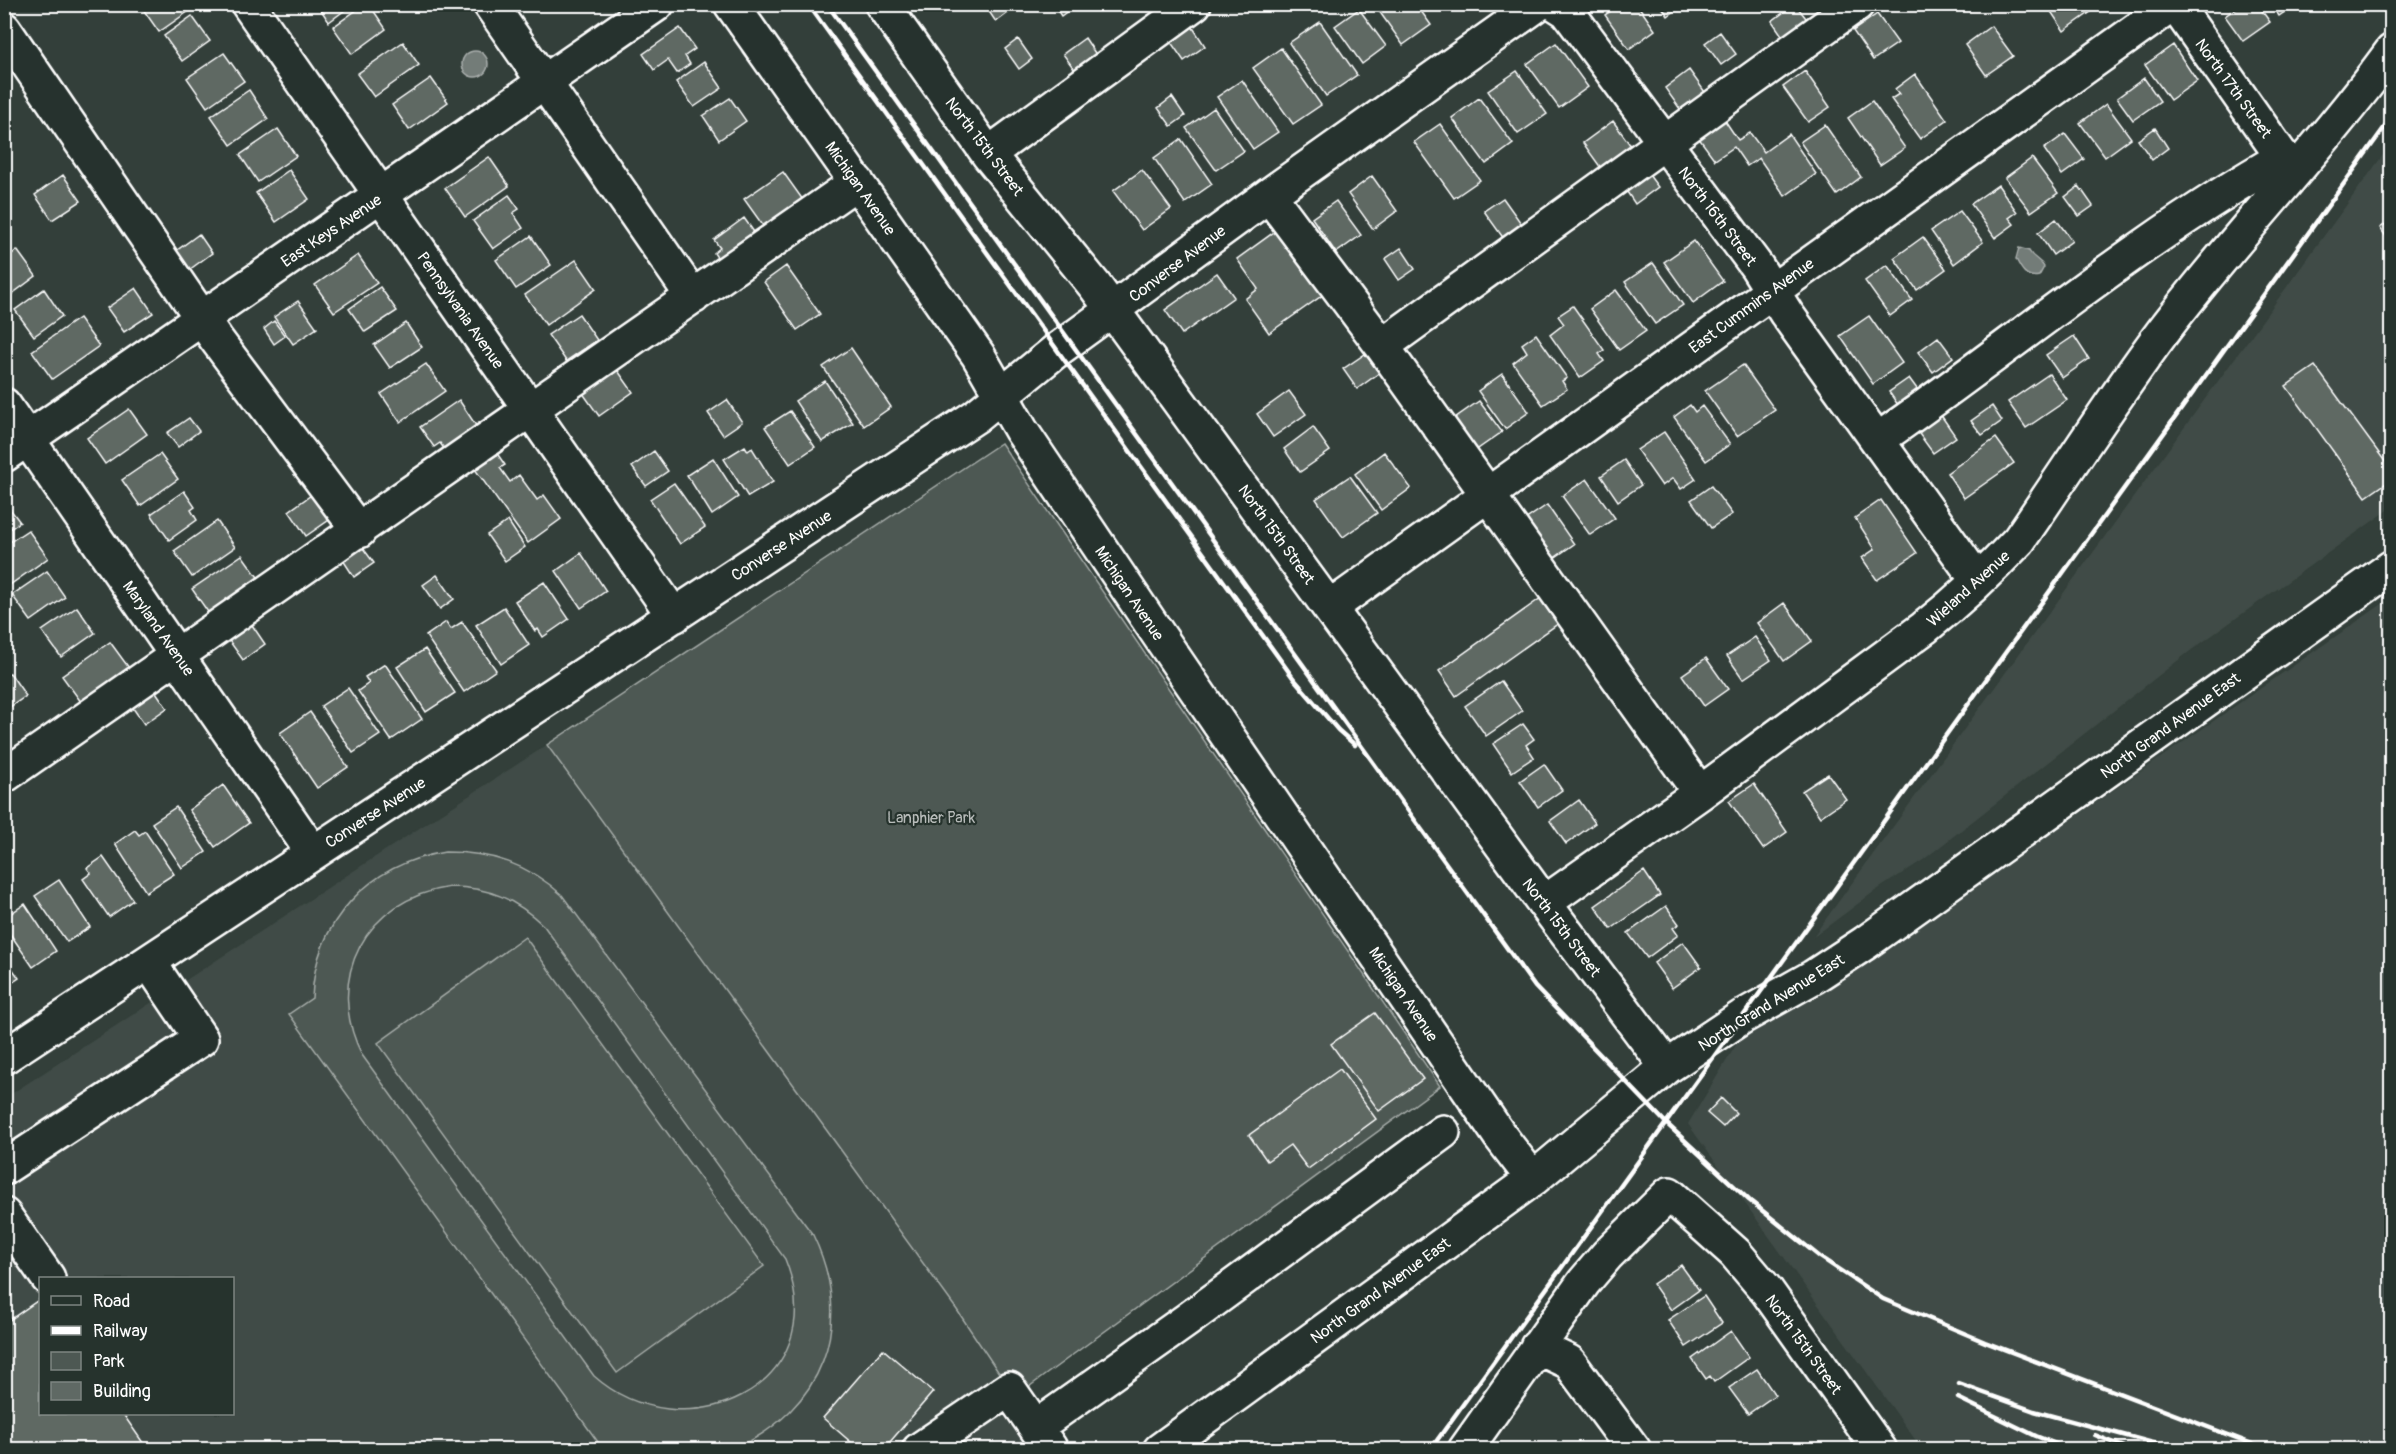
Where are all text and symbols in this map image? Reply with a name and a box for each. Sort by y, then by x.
street label: North 17th Street [2190,35,2276,143]
street label: North 15th Street [941,93,1028,200]
street label: Michigan Avenue [821,138,900,239]
street label: North 16th Street [1673,163,1761,271]
street label: East Keys Avenue [277,190,386,272]
street label: Converse Avenue [1125,221,1230,307]
street label: Pennsylvania Avenue [412,248,508,373]
street label: East Cummins Avenue [1685,254,1818,358]
street label: North 15th Street [1233,481,1319,589]
street label: Converse Avenue [728,506,836,586]
street label: Michigan Avenue [1090,542,1168,645]
street label: Wieland Avenue [1923,546,2014,631]
street label: Maryland Avenue [118,577,199,680]
street label: North Grand Avenue East [2097,668,2245,783]
street label: Converse Avenue [322,773,430,853]
park label: Lanphier Park [887,808,975,828]
street label: North 15th Street [1518,874,1605,981]
street label: Michigan Avenue [1364,943,1442,1046]
street label: North Grand Avenue East [1695,950,1849,1056]
street label: North Grand Avenue East [1307,1233,1455,1348]
legend [39,1277,234,1415]
text: Road [93,1290,130,1313]
street label: North 15th Street [1760,1291,1846,1399]
text: Railway [93,1320,148,1343]
text: Park [93,1350,125,1373]
text: Building [93,1380,151,1403]

